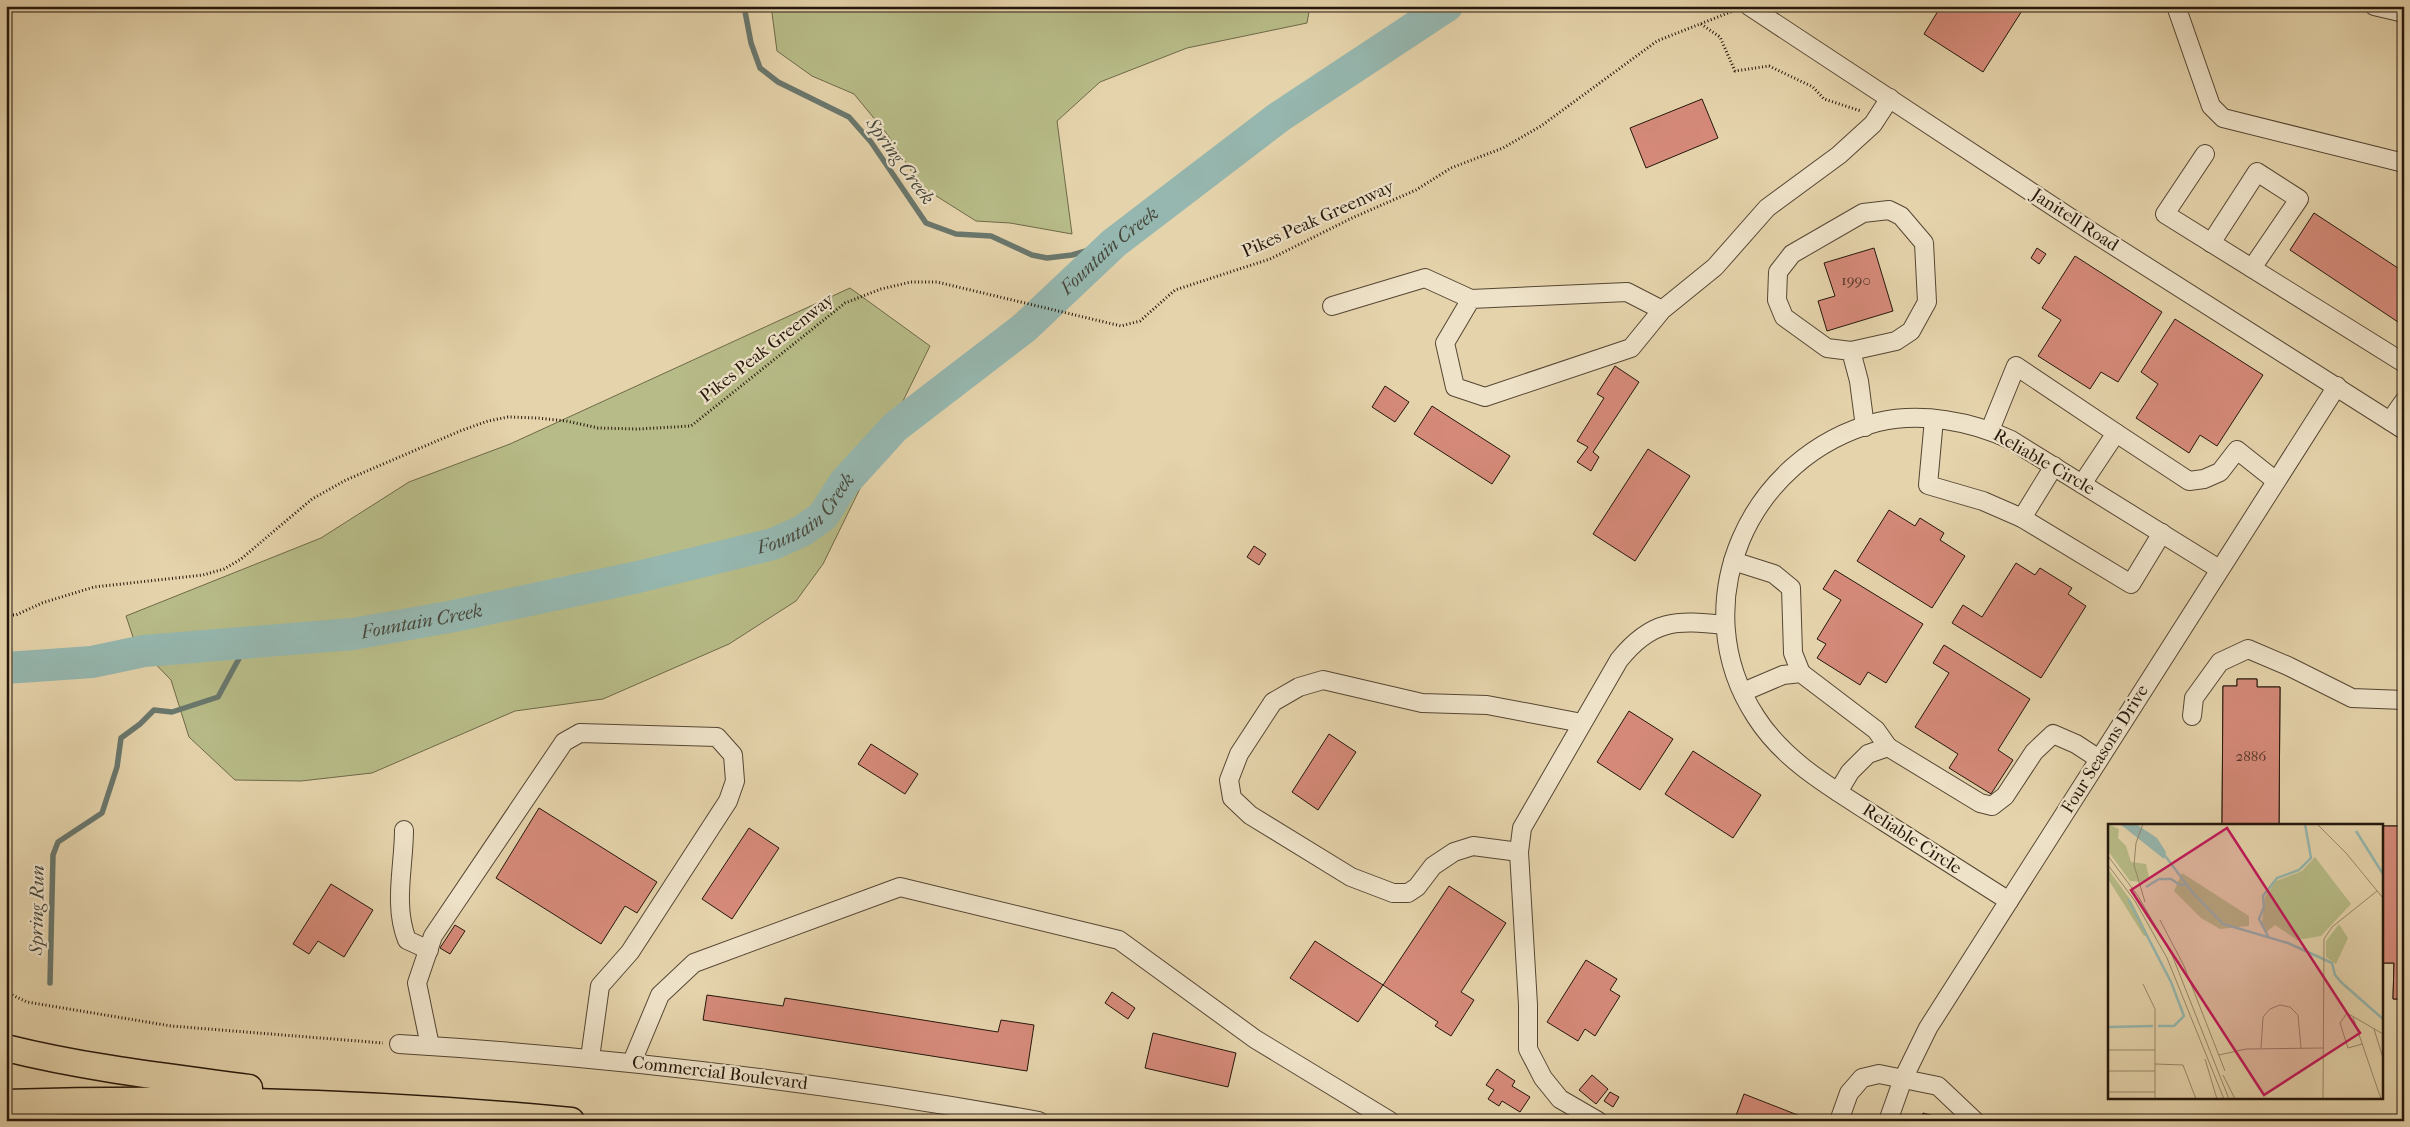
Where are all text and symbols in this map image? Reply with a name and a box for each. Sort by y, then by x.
water label: Spring Creek [861,112,939,209]
street label: Pikes Peak Greenway [1239,175,1399,262]
street label: Janitell Road [2026,183,2123,256]
water label: Fountain Creek [1055,202,1163,300]
house number: 1990 [1841,271,1871,289]
street label: Pikes Peak Greenway [696,288,839,407]
street label: Reliable Circle [1990,424,2099,500]
water label: Fountain Creek [754,468,859,559]
water label: Fountain Creek [358,599,485,644]
street label: Four Seasons Drive [2057,681,2153,817]
house number: 2886 [2236,747,2267,765]
street label: Reliable Circle [1859,799,1965,879]
inset map [2108,824,2382,1100]
water label: Spring Run [25,865,49,956]
street label: Commercial Boulevard [631,1052,809,1094]

